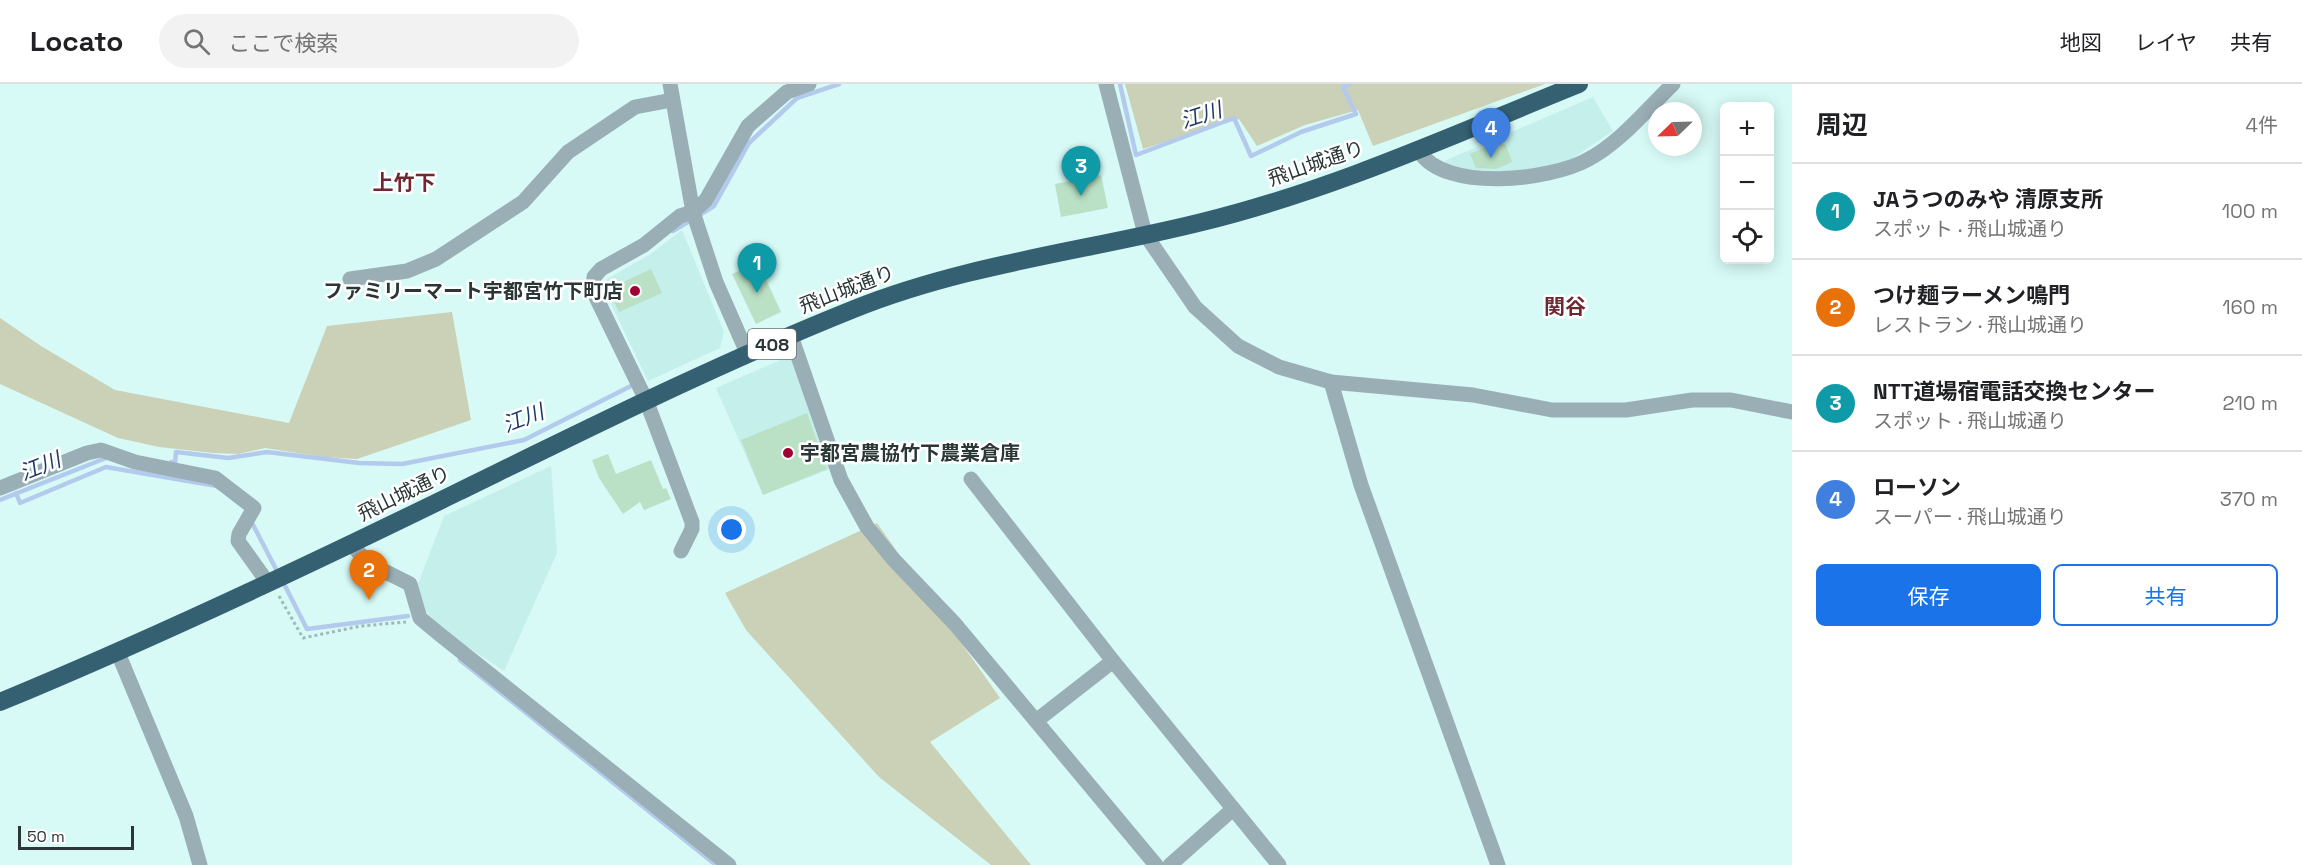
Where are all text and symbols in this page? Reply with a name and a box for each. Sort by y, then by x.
search box [159,14,579,68]
text: Locato [30,23,123,59]
icon: search [180,25,213,58]
text: ここで検索 [228,29,338,57]
text: 地図 [2060,29,2102,56]
text: レイヤ [2135,29,2197,56]
text: 共有 [2230,29,2272,56]
water label: 江川 [1177,95,1227,134]
north arrow [1648,102,1702,156]
map controls [1720,102,1774,264]
button: + [1720,102,1774,156]
text: 周辺 [1816,108,1868,142]
pin: 4 [1472,109,1510,158]
text: 4件 [2246,112,2278,138]
street label: 飛山城通り [1264,134,1368,192]
pin: 3 [1062,147,1100,196]
button: − [1720,156,1774,210]
district label: 上竹下 [373,169,436,196]
text: JAうつのみや 清原支所 [1873,185,2103,213]
text: 1 [1831,198,1840,224]
text: 100 m [2222,198,2278,224]
button: locate [1720,210,1774,264]
text: スポット · 飛山城通り [1873,216,2067,242]
pin: 1 [738,244,777,293]
street label: 飛山城通り [796,259,898,319]
place label: ファミリーマート宇都宮竹下町店 [323,278,623,304]
text: つけ麺ラーメン鳴門 [1873,281,2070,309]
marker: ファミリーマート宇都宮竹下町店 [628,284,642,298]
district label: 関谷 [1544,293,1586,320]
text: 2 [1830,294,1841,320]
text: 160 m [2222,294,2278,320]
text: レストラン · 飛山城通り [1873,312,2087,338]
road number: 408 [748,329,796,359]
text: NTT道場宿電話交換センター [1873,377,2156,405]
text: 3 [1829,390,1842,416]
text: 210 m [2222,390,2278,416]
water label: 江川 [499,397,549,438]
text: スポット · 飛山城通り [1873,408,2067,434]
place label: 宇都宮農協竹下農業倉庫 [800,440,1020,466]
water label: 江川 [15,445,66,486]
marker: 宇都宮農協竹下農業倉庫 [781,446,795,460]
street label: 飛山城通り [353,459,455,527]
text: ローソン [1873,473,1961,501]
text: 4 [1829,486,1842,512]
text: 370 m [2220,486,2278,512]
text: スーパー · 飛山城通り [1873,504,2067,530]
your location [717,515,746,544]
pin: 2 [350,550,388,600]
button: 保存 [1816,564,2041,626]
button: 共有 [2053,564,2278,626]
scale bar [18,823,134,850]
text: 50 m [27,826,65,847]

